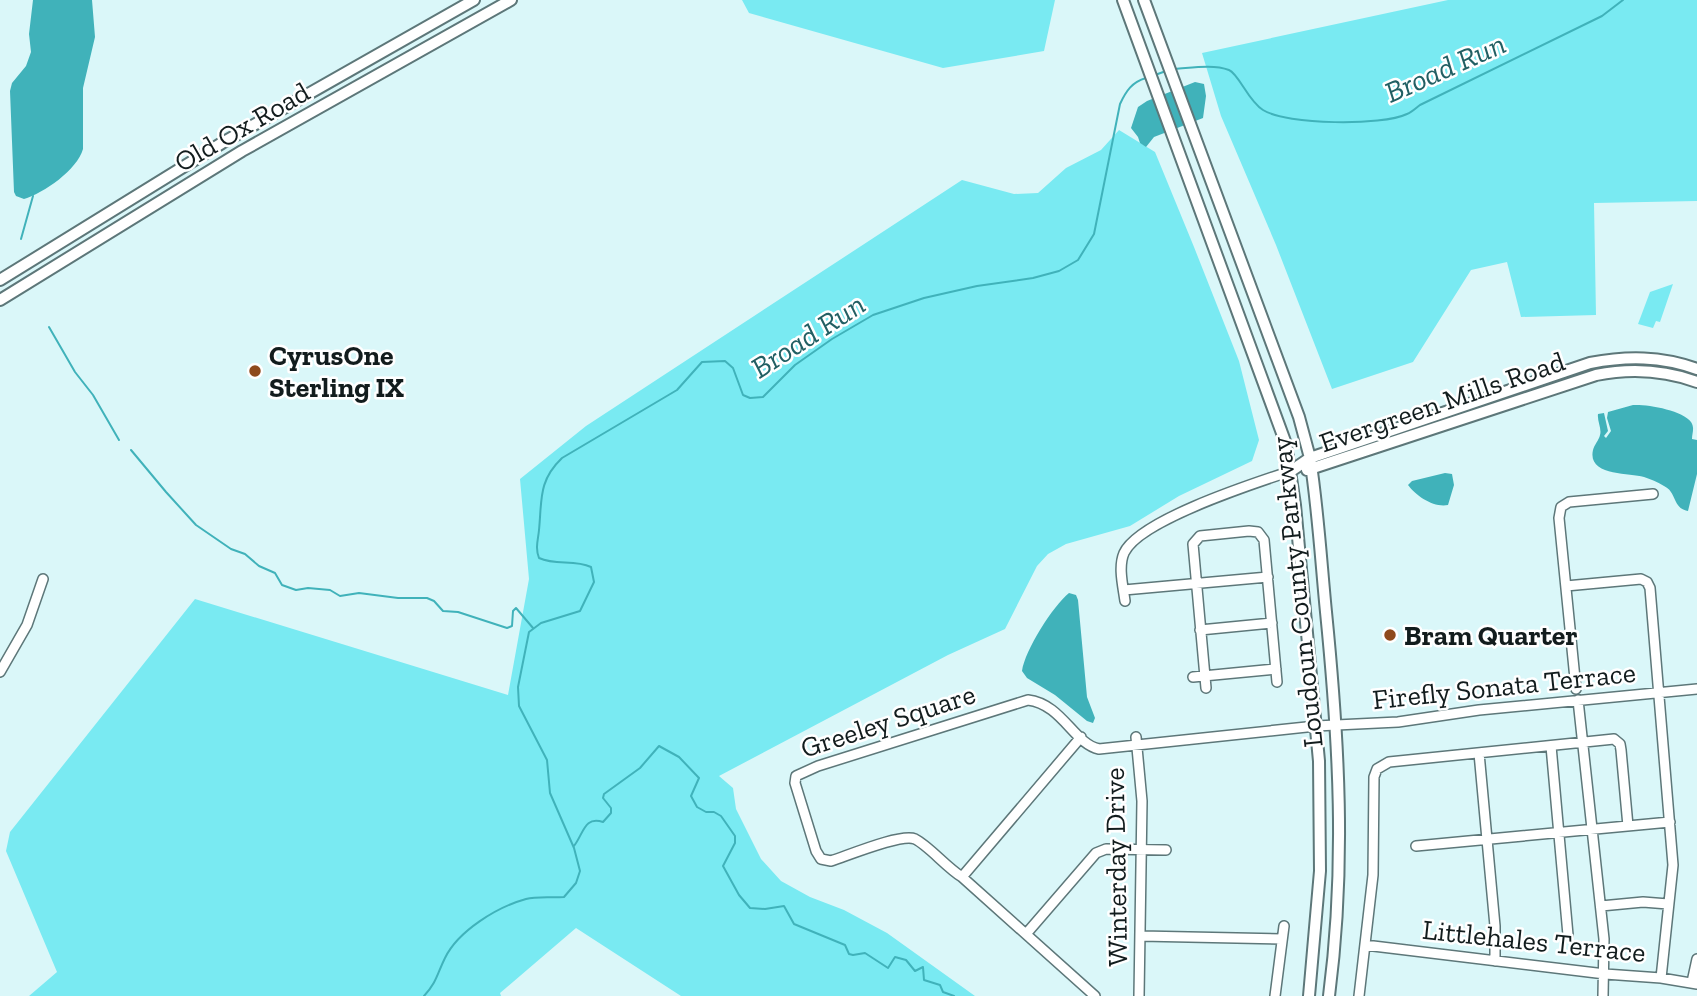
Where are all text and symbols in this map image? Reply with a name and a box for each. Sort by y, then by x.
water label: Broad Run [1379,25,1511,111]
street label: Old Ox Road [169,75,315,179]
water label: Broad Run [744,286,872,386]
place label: CyrusOne Sterling IX [269,339,404,404]
street label: Evergreen Mills Road [1315,345,1569,459]
marker: CyrusOne Sterling IX [247,363,263,379]
street label: Loudoun County Parkway [1264,434,1330,749]
place label: Bram Quarter [1404,619,1578,652]
marker: Bram Quarter [1382,627,1398,643]
street label: Firefly Sonata Terrace [1371,656,1637,716]
street label: Greeley Square [797,677,979,765]
street label: Winterday Drive [1098,767,1134,967]
street label: Littlehales Terrace [1421,913,1647,969]

